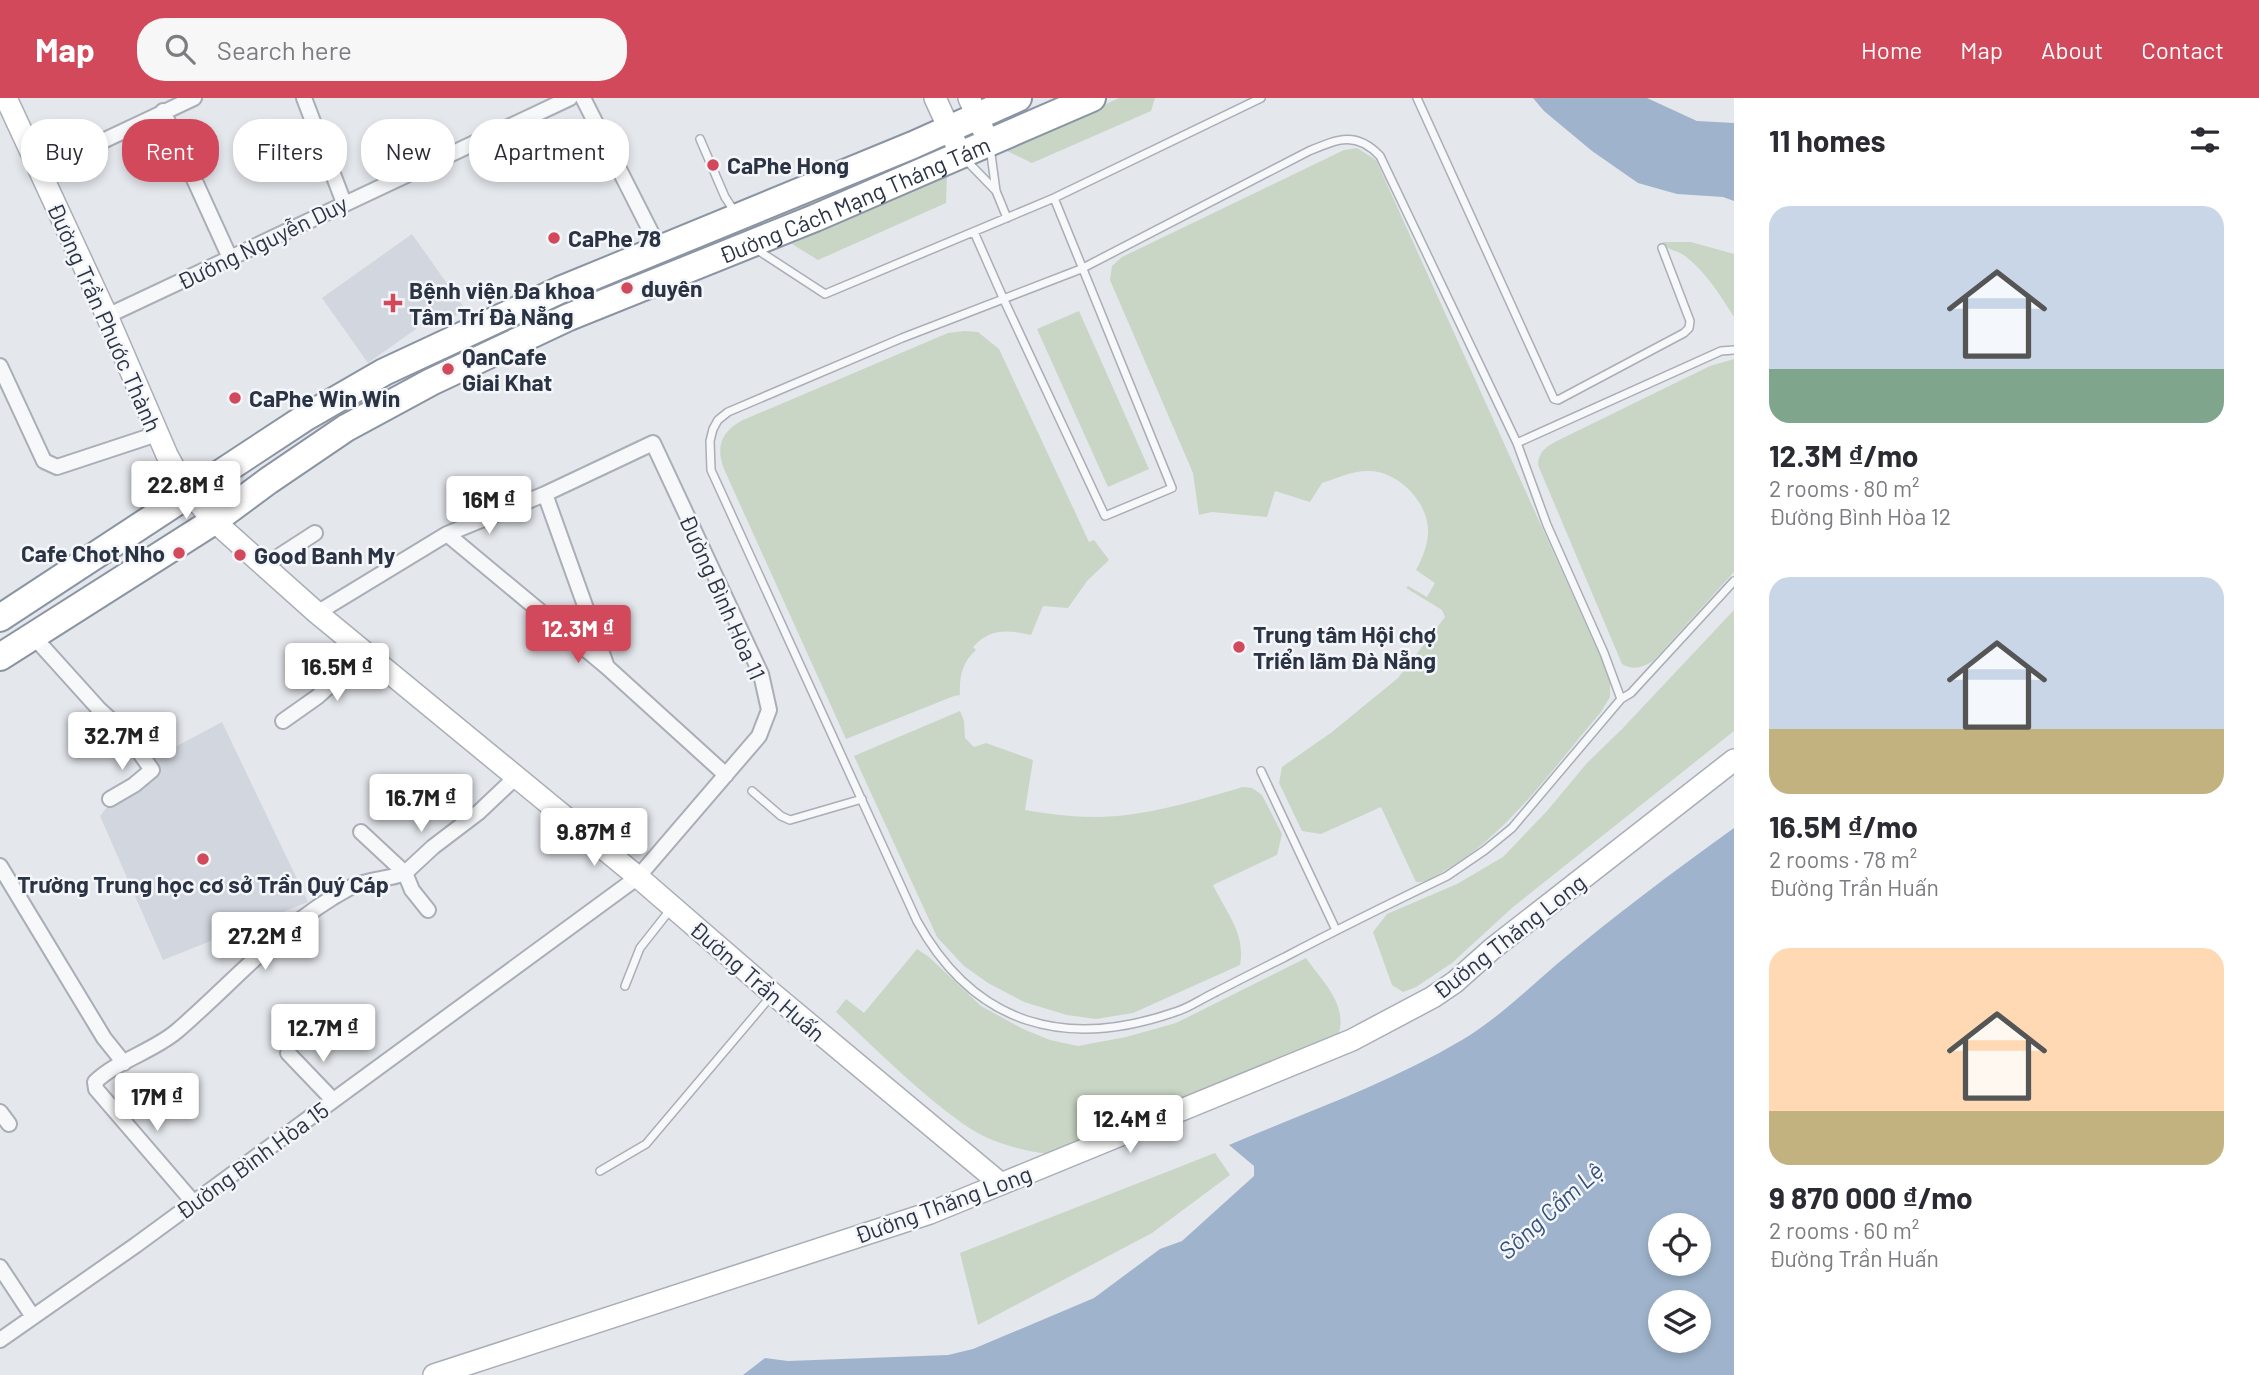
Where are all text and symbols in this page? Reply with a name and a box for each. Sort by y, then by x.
search box [137,18,627,81]
text: Map [35,29,95,69]
icon: search [161,30,199,68]
text: Search here [217,34,352,65]
text: Home [1861,35,1922,64]
text: Map [1960,35,2003,64]
text: About [2041,35,2103,64]
text: Contact [2141,35,2224,64]
chip: Buy [21,119,108,182]
chip: Rent [122,119,219,182]
chip: Filters [233,119,347,182]
chip: New [361,119,455,182]
chip: Apartment [469,119,629,182]
icon: filters [2186,121,2224,159]
text: 11 homes [1769,122,1886,158]
street label: Đường Cách Mạng Tháng Tám [715,130,994,269]
place label: CaPhe Hong [727,151,849,179]
marker: CaPhe Hong [705,157,721,173]
street label: Đường Nguyễn Duy [172,189,352,295]
street label: Đường Trần Phước Thành [42,198,168,436]
place label: CaPhe 78 [568,224,661,252]
marker: CaPhe 78 [546,230,562,246]
icon: home [1934,251,2060,377]
place label: duyên [641,274,702,302]
place label: Bệnh viện Đa khoa Tâm Trí Đà Nẵng [409,276,595,330]
marker: duyên [619,280,635,296]
marker: Bệnh viện Đa khoa Tâm Trí Đà Nẵng [383,293,403,313]
place label: QanCafe Giai Khat [462,342,552,396]
marker: QanCafe Giai Khat [440,361,456,377]
place label: CaPhe Win Win [249,384,400,412]
marker: CaPhe Win Win [227,390,243,406]
text: 12.3M ₫/mo [1769,437,1919,473]
pin: 22.8M ₫ [121,462,251,521]
text: 22.8M ₫ [147,470,225,498]
text: 2 rooms · 80 m² [1769,474,1919,502]
pin: 16M ₫ [440,476,538,536]
text: 16M ₫ [462,485,516,513]
text: Đường Bình Hòa 12 [1769,502,1951,530]
street label: Đường Bình Hòa 11 [674,510,772,684]
place label: Cafe Chot Nho [21,539,165,567]
place label: Good Banh My [254,541,396,569]
marker: Cafe Chot Nho [171,545,187,561]
marker: Good Banh My [232,547,248,563]
pin: 12.3M ₫ [513,606,643,665]
text: 12.3M ₫ [542,614,614,642]
place label: Trung tâm Hội chợ Triển lãm Đà Nẵng [1253,620,1436,674]
icon: home [1934,622,2060,748]
marker: Trung tâm Hội chợ Triển lãm Đà Nẵng [1231,639,1247,655]
pin: 16.5M ₫ [272,644,402,703]
text: 16.5M ₫ [301,652,373,680]
pin: 32.7M ₫ [57,712,187,772]
text: 32.7M ₫ [84,721,160,749]
pin: 16.7M ₫ [356,774,486,834]
text: 16.7M ₫ [386,783,456,811]
pin: 9.87M ₫ [529,808,659,868]
text: 16.5M ₫/mo [1769,808,1918,844]
text: 9.87M ₫ [556,817,632,845]
text: 2 rooms · 78 m² [1769,845,1917,873]
marker: Trường Trung học cơ sở Trần Quý Cáp [195,851,211,867]
street label: Đường Thăng Long [1427,868,1591,1004]
place label: Trường Trung học cơ sở Trần Quý Cáp [17,870,389,898]
text: Đường Trần Huấn [1769,873,1939,901]
pin: 27.2M ₫ [200,912,330,972]
street label: Đường Trần Huấn [685,915,831,1047]
text: 27.2M ₫ [228,921,302,949]
icon: home [1934,993,2060,1119]
pin: 12.7M ₫ [258,1004,388,1064]
text: 12.7M ₫ [287,1013,359,1041]
pin: 17M ₫ [108,1074,206,1133]
text: 17M ₫ [131,1082,183,1110]
street label: Đường Bình Hòa 15 [170,1095,334,1225]
pin: 12.4M ₫ [1065,1096,1195,1155]
text: 12.4M ₫ [1093,1104,1167,1132]
water label: Sông Cẩm Lệ [1492,1155,1608,1265]
street label: Đường Thăng Long [851,1159,1035,1249]
text: 9 870 000 ₫/mo [1769,1179,1973,1215]
map controls [1648,1213,1711,1353]
button: locate [1648,1213,1711,1276]
text: 2 rooms · 60 m² [1769,1216,1919,1244]
text: Đường Trần Huấn [1769,1244,1939,1272]
button: layers [1648,1290,1711,1353]

